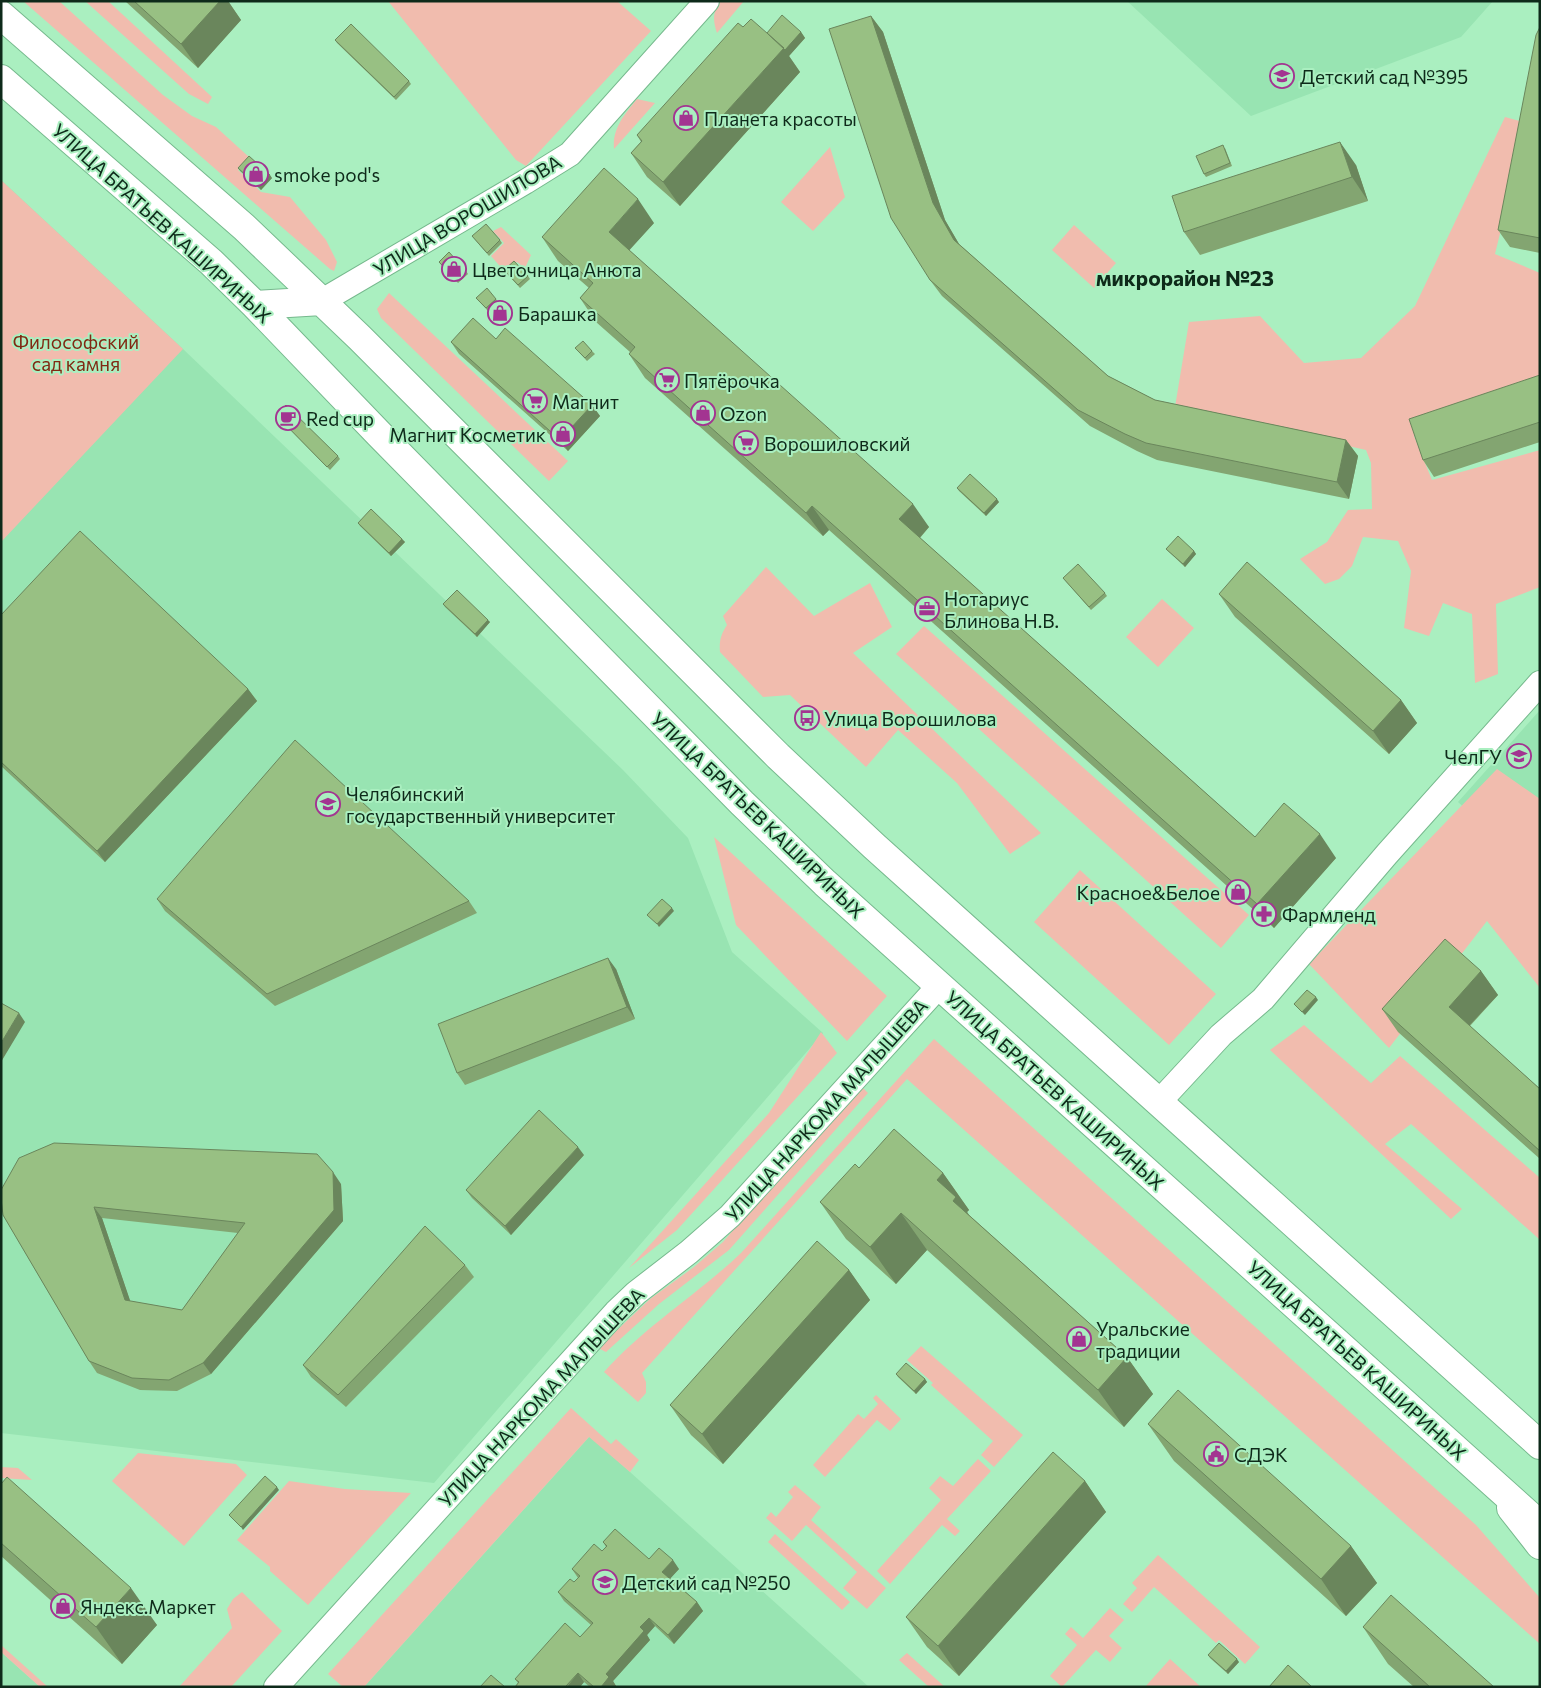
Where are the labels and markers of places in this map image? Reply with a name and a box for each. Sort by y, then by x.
school or university icon: Детский сад №395 [1269,63,1295,89]
place label: Детский сад №395 [1300,65,1468,88]
shop icon: Планета красоты [673,105,699,131]
place label: Планета красоты [704,107,857,130]
shop icon: smoke pod's [243,161,269,187]
place label: smoke pod's [274,163,380,186]
shop icon: Цветочница Анюта [441,256,467,282]
place label: Цветочница Анюта [472,258,641,281]
shop icon: Барашка [487,300,513,326]
place label: Барашка [518,302,597,325]
supermarket icon: Пятёрочка [654,367,680,393]
place label: Пятёрочка [684,369,780,392]
supermarket icon: Магнит [522,388,548,414]
place label: Магнит [552,390,619,413]
shop icon: Ozon [690,400,716,426]
place label: Ozon [720,402,767,425]
cafe icon: Red cup [275,405,301,431]
place label: Red cup [306,407,374,430]
shop icon: Магнит Косметик [550,421,576,447]
place label: Магнит Косметик [389,423,546,446]
supermarket icon: Ворошиловский [733,430,759,456]
place label: Ворошиловский [764,432,911,455]
place label: Нотариус Блинова Н.В. [944,587,1059,632]
office icon: Нотариус Блинова Н.В. [914,596,940,622]
bus stop icon: Улица Ворошилова [794,705,820,731]
place label: Улица Ворошилова [824,707,996,730]
school or university icon: ЧелГУ [1506,743,1532,769]
place label: ЧелГУ [1445,745,1502,768]
place label: Челябинский государственный университет [346,782,615,827]
school or university icon: Челябинский государственный университет [315,791,341,817]
shop icon: Красное&Белое [1225,879,1251,905]
place label: Красное&Белое [1076,881,1220,904]
pharmacy icon: Фармленд [1251,901,1277,927]
place label: Фармленд [1282,903,1376,926]
place label: Уральские традиции [1096,1317,1190,1362]
shop icon: Уральские традиции [1066,1326,1092,1352]
public building icon: СДЭК [1203,1441,1229,1467]
place label: СДЭК [1234,1443,1288,1466]
school or university icon: Детский сад №250 [592,1569,618,1595]
place label: Детский сад №250 [622,1571,791,1594]
shop icon: Яндекс.Маркет [50,1593,76,1619]
place label: Яндекс.Маркет [80,1595,216,1618]

